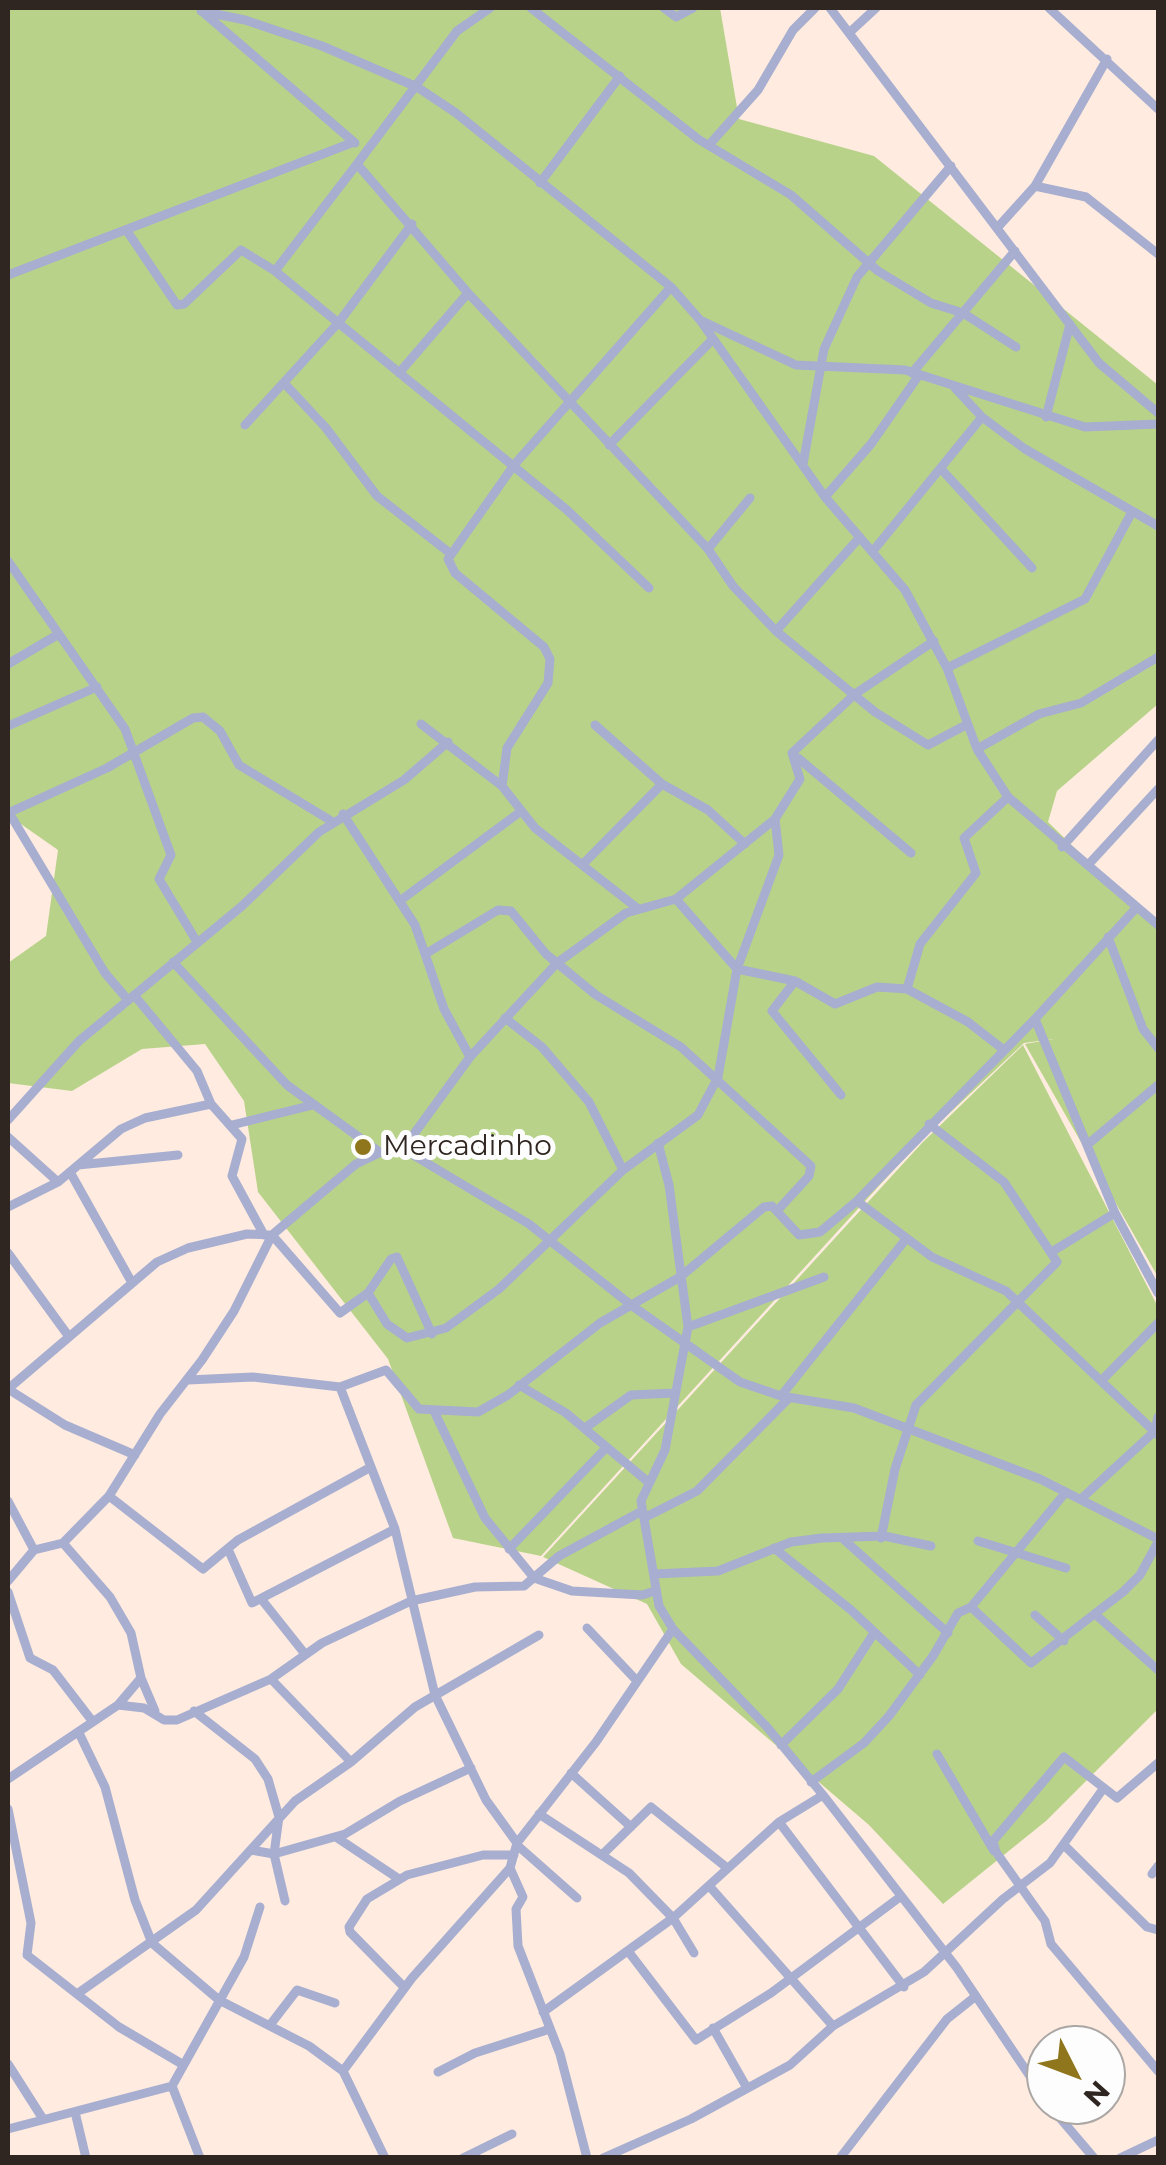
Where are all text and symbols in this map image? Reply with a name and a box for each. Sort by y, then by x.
place label: Mercadinho [383,1130,552,1164]
marker: Mercadinho [352,1136,374,1158]
north arrow [1026,2025,1126,2125]
text: N [1077,2074,1117,2114]

